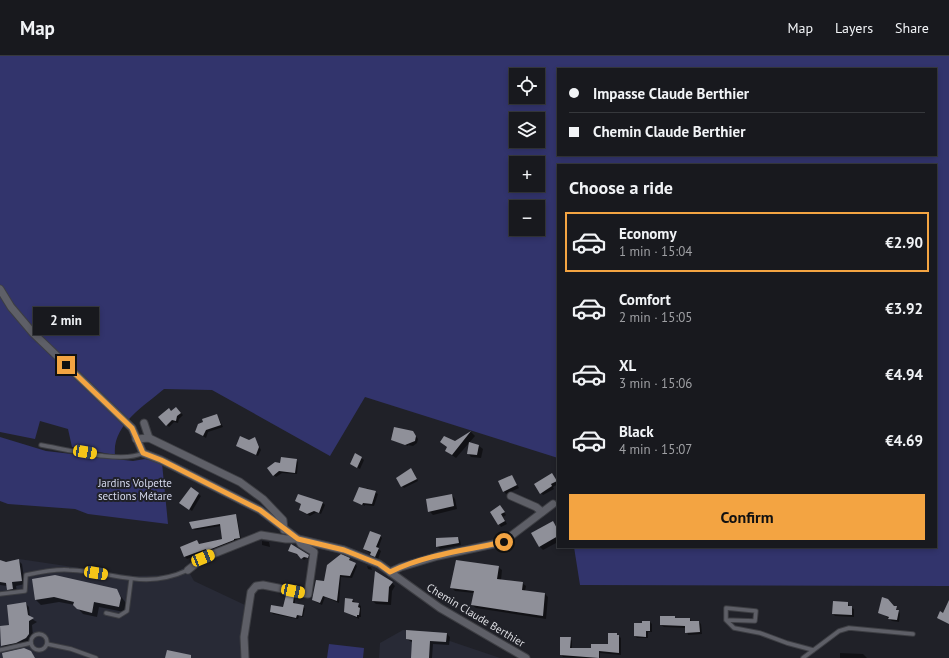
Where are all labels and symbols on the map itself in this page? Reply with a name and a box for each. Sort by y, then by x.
callout: 2 min [33,307,99,335]
route end [57,356,75,374]
car [72,444,98,460]
park label: Jardins Volpette sections Métare [97,476,172,503]
route start [495,533,513,551]
car [190,548,216,568]
car [83,565,109,581]
street label: Chemin Claude Berthier [424,580,528,650]
car [280,583,306,599]

